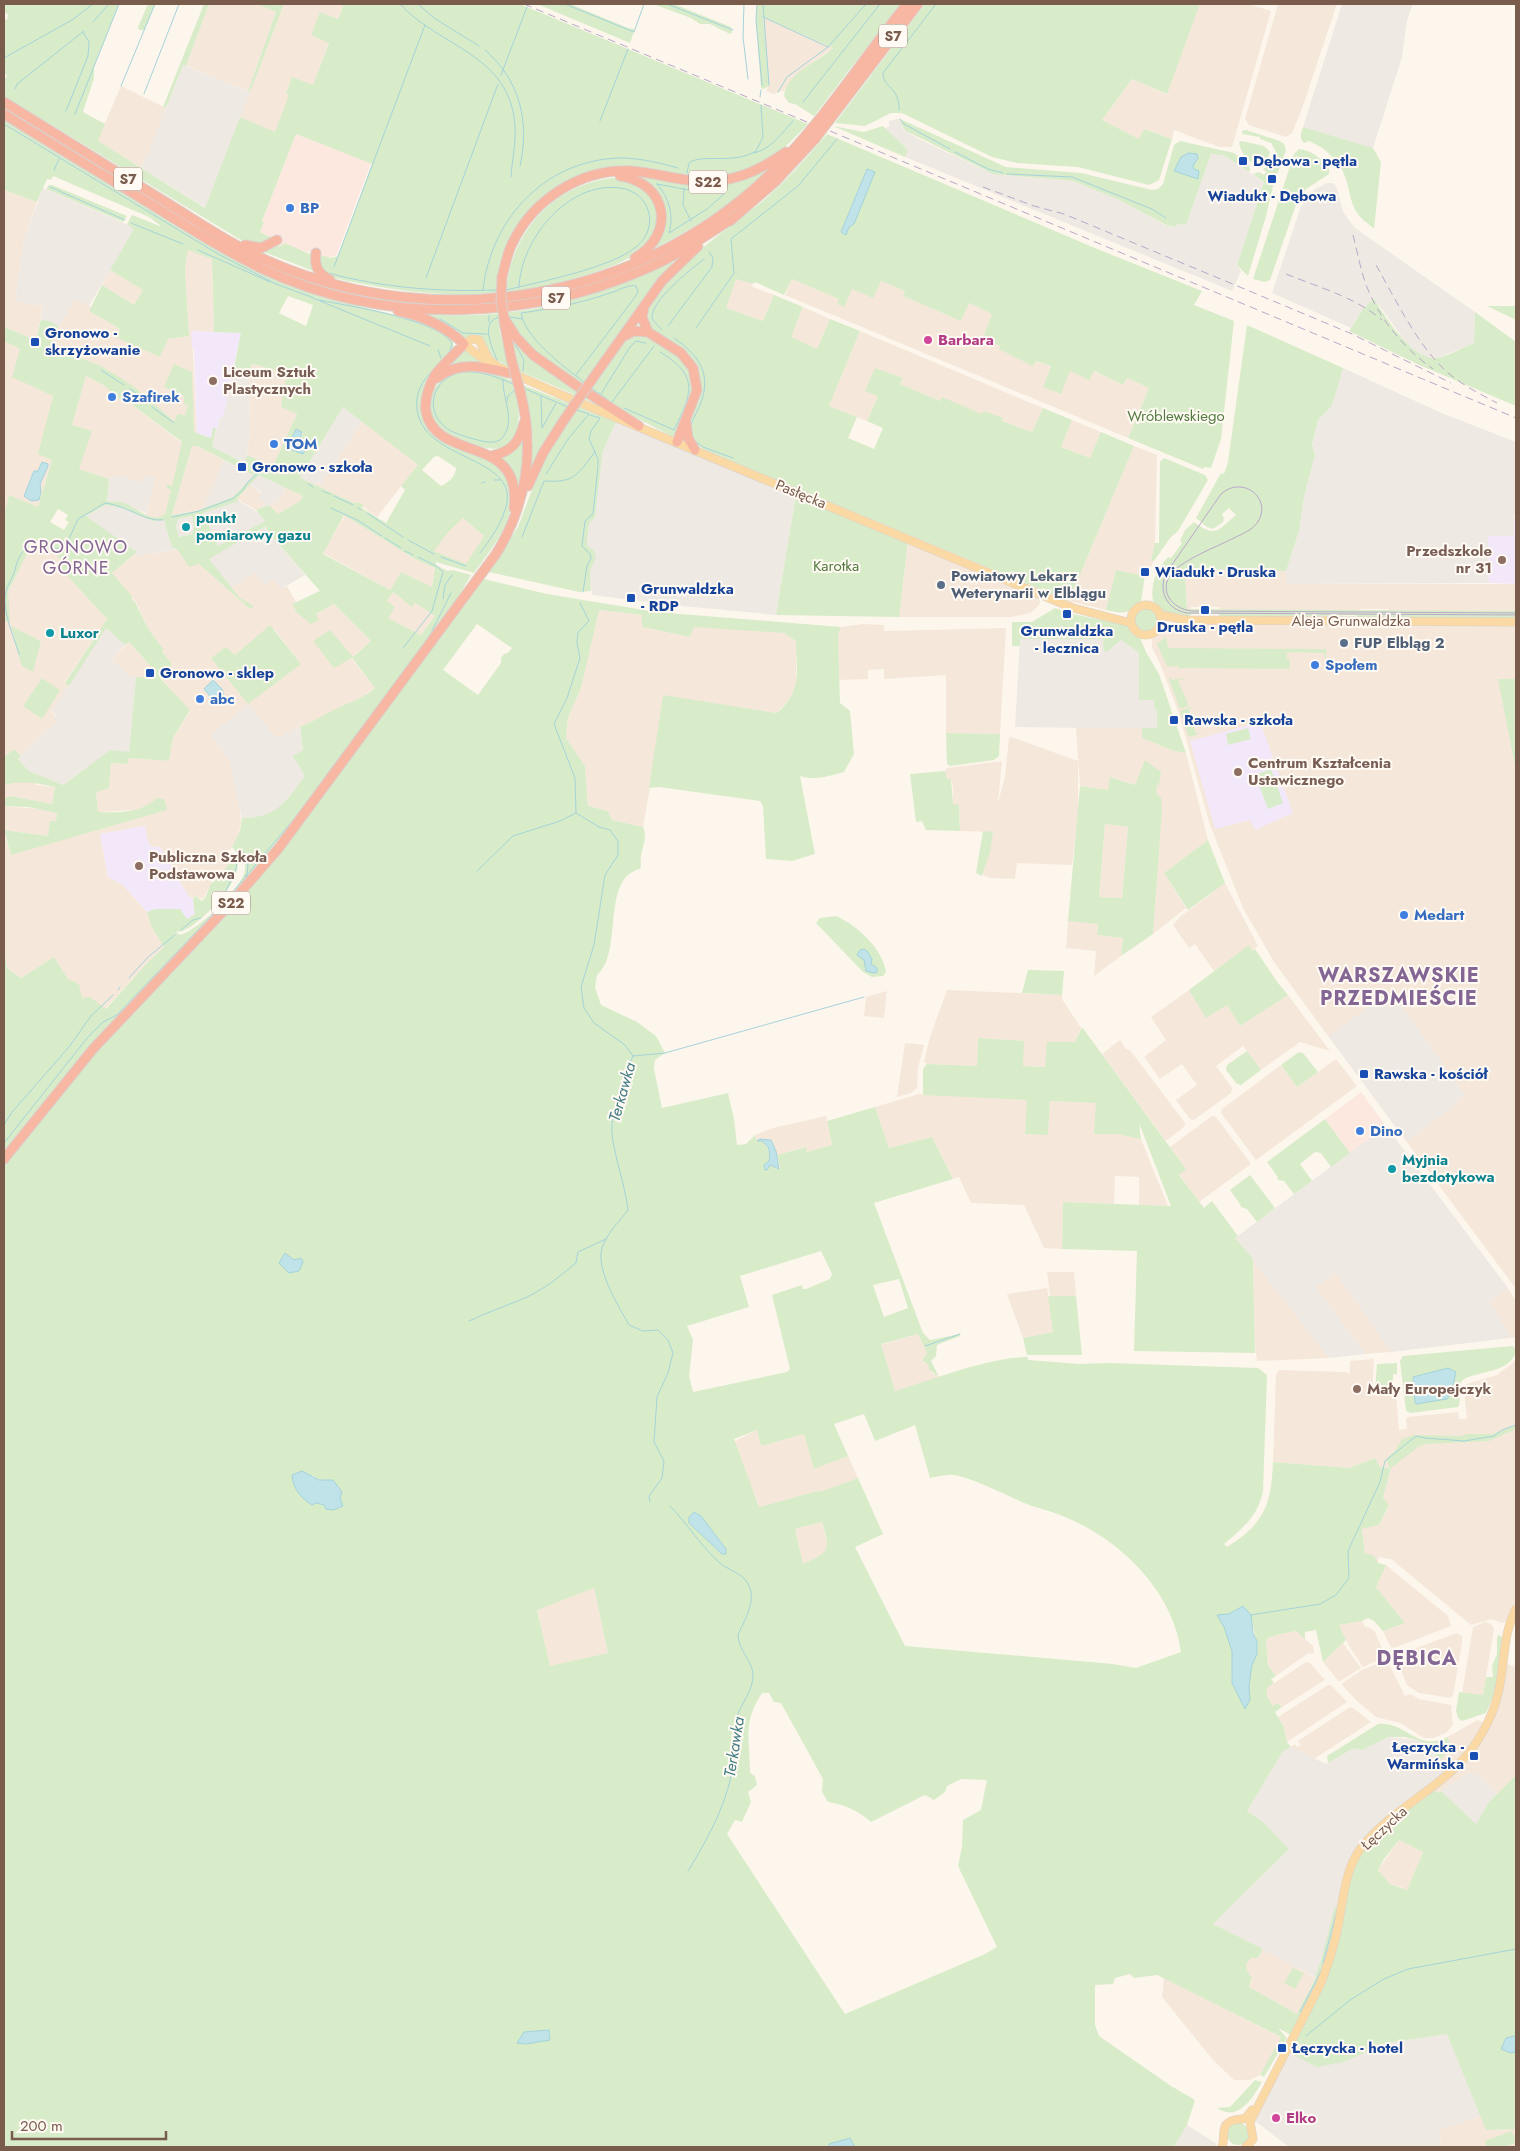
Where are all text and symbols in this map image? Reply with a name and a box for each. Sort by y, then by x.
road number: S7 [879,24,907,48]
place label: Dębowa - pętla [1253,150,1357,172]
marker: Dębowa - pętla [1237,155,1249,167]
road number: S7 [114,168,142,190]
road number: S22 [689,170,727,193]
marker: Wiadukt - Dębowa [1266,173,1278,185]
place label: Wiadukt - Dębowa [1208,185,1336,207]
place label: BP [300,197,319,219]
marker: BP [284,202,296,214]
road number: S7 [542,286,570,310]
place label: Gronowo - skrzyżowanie [45,322,141,361]
place label: Barbara [938,329,994,351]
marker: Barbara [922,334,934,346]
marker: Gronowo - skrzyżowanie [29,336,41,348]
place label: Liceum Sztuk Plastycznych [223,361,316,400]
marker: Liceum Sztuk Plastycznych [207,375,219,387]
place label: Szafirek [122,386,180,408]
marker: Szafirek [106,391,118,403]
park label: Wróblewskiego [1127,405,1225,427]
place label: TOM [284,433,317,455]
marker: TOM [268,438,280,450]
place label: Gronowo - szkoła [252,456,373,478]
marker: Gronowo - szkoła [236,461,248,473]
street label: Pasłęcka [772,474,830,514]
place label: punkt pomiarowy gazu [196,507,311,546]
marker: punkt pomiarowy gazu [180,521,192,533]
district label: GRONOWO GÓRNE [24,534,128,581]
place label: Przedszkole nr 31 [1406,540,1492,579]
marker: Przedszkole nr 31 [1496,554,1508,566]
park label: Karotka [813,555,859,577]
place label: Wiadukt - Druska [1155,561,1276,583]
place label: Powiatowy Lekarz Weterynarii w Elblągu [951,565,1106,604]
marker: Wiadukt - Druska [1139,566,1151,578]
place label: Grunwaldzka - RDP [641,578,734,617]
marker: Powiatowy Lekarz Weterynarii w Elblągu [935,579,947,591]
marker: Grunwaldzka - RDP [625,592,637,604]
marker: Druska - pętla [1199,604,1211,616]
marker: Grunwaldzka - lecznica [1061,608,1073,620]
street label: Aleja Grunwaldzka [1291,610,1411,632]
place label: Druska - pętla [1157,616,1253,638]
place label: Grunwaldzka - lecznica [1021,620,1113,659]
place label: Luxor [60,622,100,644]
marker: Luxor [44,627,56,639]
place label: FUP Elbląg 2 [1354,632,1445,654]
marker: FUP Elbląg 2 [1338,637,1350,649]
place label: Społem [1325,654,1377,676]
marker: Społem [1309,659,1321,671]
place label: Gronowo - sklep [160,662,274,684]
marker: Gronowo - sklep [144,667,156,679]
place label: abc [210,688,235,710]
marker: abc [194,693,206,705]
place label: Rawska - szkoła [1184,709,1293,731]
marker: Rawska - szkoła [1168,714,1180,726]
place label: Centrum Kształcenia Ustawicznego [1248,752,1391,791]
marker: Centrum Kształcenia Ustawicznego [1232,766,1244,778]
place label: Publiczna Szkoła Podstawowa [149,846,267,885]
marker: Publiczna Szkoła Podstawowa [133,860,145,872]
road number: S22 [212,891,250,914]
place label: Medart [1414,904,1464,926]
marker: Medart [1398,909,1410,921]
district label: WARSZAWSKIE PRZEDMIEŚCIE [1318,961,1480,1013]
water label: Terkawka [603,1059,641,1124]
place label: Rawska - kościół [1374,1063,1489,1085]
marker: Rawska - kościół [1358,1068,1370,1080]
place label: Dino [1370,1120,1403,1142]
marker: Dino [1354,1125,1366,1137]
place label: Myjnia bezdotykowa [1402,1149,1495,1188]
marker: Myjnia bezdotykowa [1386,1163,1398,1175]
place label: Mały Europejczyk [1367,1378,1491,1400]
marker: Mały Europejczyk [1351,1383,1363,1395]
district label: DĘBICA [1377,1644,1457,1673]
water label: Terkawka [718,1715,750,1779]
place label: Łęczycka - Warmińska [1387,1736,1465,1775]
marker: Łęczycka - Warmińska [1468,1750,1480,1762]
street label: Łęczycka [1355,1801,1412,1856]
place label: Łęczycka - hotel [1291,2037,1403,2059]
marker: Łęczycka - hotel [1276,2042,1288,2054]
place label: Elko [1286,2107,1317,2129]
scale bar [12,2108,166,2140]
marker: Elko [1270,2112,1282,2124]
text: 200 m [20,2115,63,2137]

